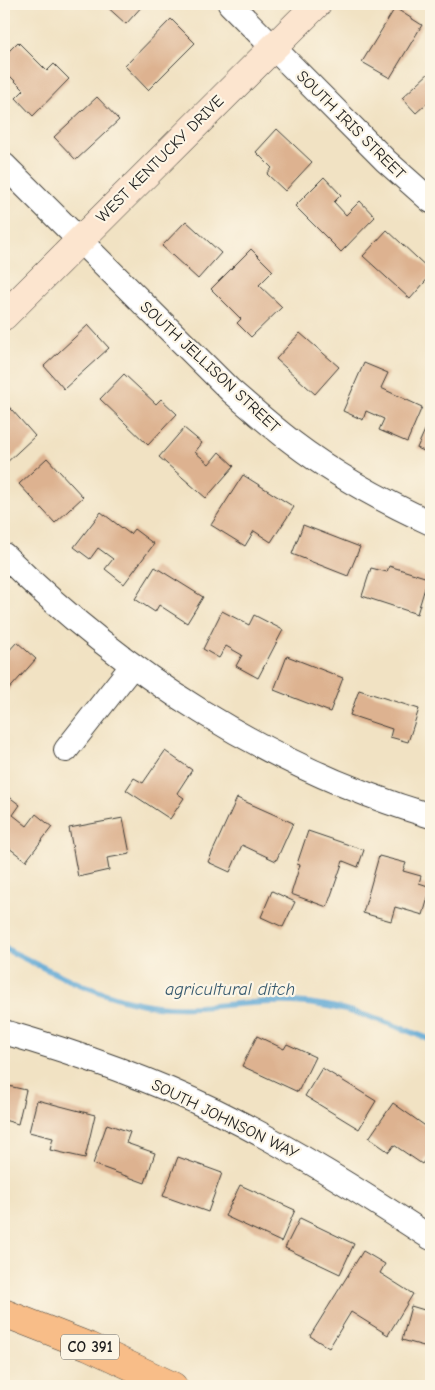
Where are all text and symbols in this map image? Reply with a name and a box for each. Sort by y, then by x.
street label: SOUTH IRIS STREET [293,67,409,183]
street label: WEST KENTUCKY DRIVE [93,91,228,226]
street label: SOUTH JELLISON STREET [137,298,284,437]
water label: agricultural ditch [165,979,295,1000]
street label: SOUTH JOHNSON WAY [149,1076,302,1163]
road number: CO 391 [61,1334,119,1360]

